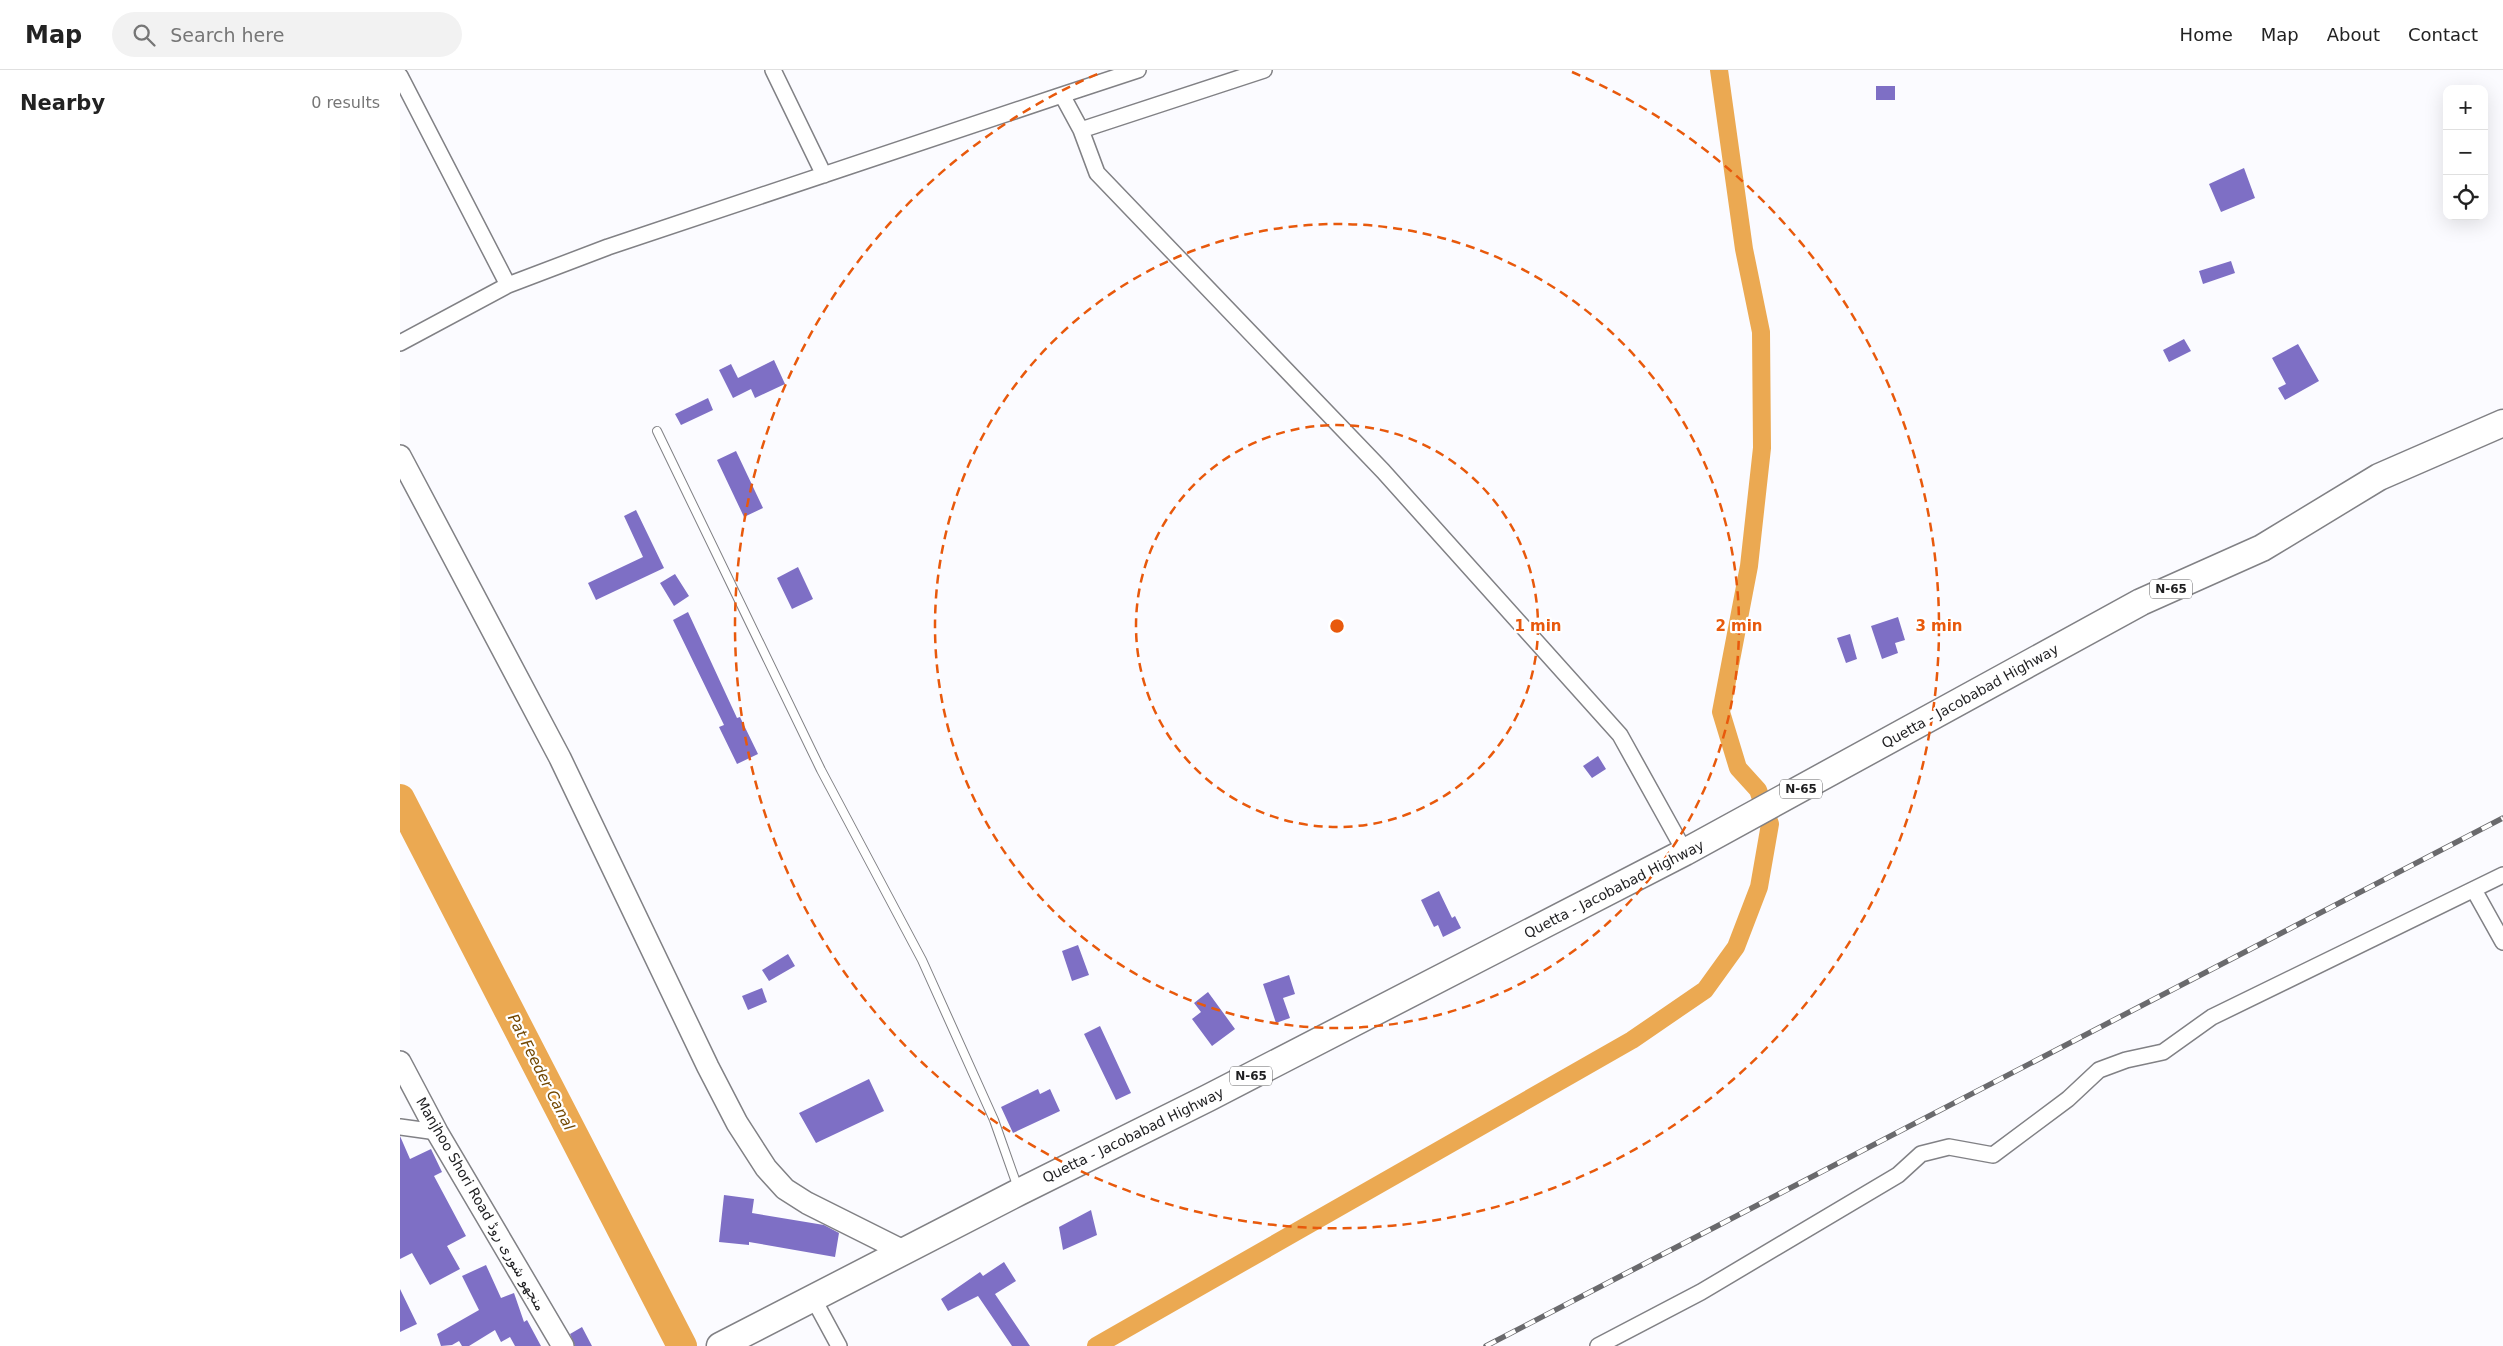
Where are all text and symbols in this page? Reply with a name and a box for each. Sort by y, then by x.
search box [112,12,462,57]
text: Map [25,21,82,49]
icon: search [130,21,158,49]
text: Search here [170,24,284,46]
text: Home [2180,24,2233,45]
text: Map [2261,24,2299,45]
text: About [2327,24,2380,45]
text: Contact [2408,24,2478,45]
map controls [2443,85,2488,220]
button: + [2443,85,2488,130]
text: Nearby [20,91,105,115]
text: 0 results [311,93,380,112]
button: − [2443,130,2488,175]
button: locate [2443,175,2488,220]
road number: N-65 [2150,579,2192,598]
centre of rings [1328,617,1346,635]
text: 1 min [1514,617,1562,635]
text: 2 min [1715,617,1763,635]
text: 3 min [1915,617,1963,635]
street label: Quetta - Jacobabad Highway [1879,641,2061,751]
road number: N-65 [1780,780,1822,799]
street label: Quetta - Jacobabad Highway [1521,837,1707,941]
water label: Pat Feeder Canal [504,1011,578,1134]
road number: N-65 [1230,1066,1272,1086]
street label: Quetta - Jacobabad Highway [1040,1084,1226,1186]
street label: Manjhoo Shori Road منجھو شوری روڈ [412,1094,549,1314]

